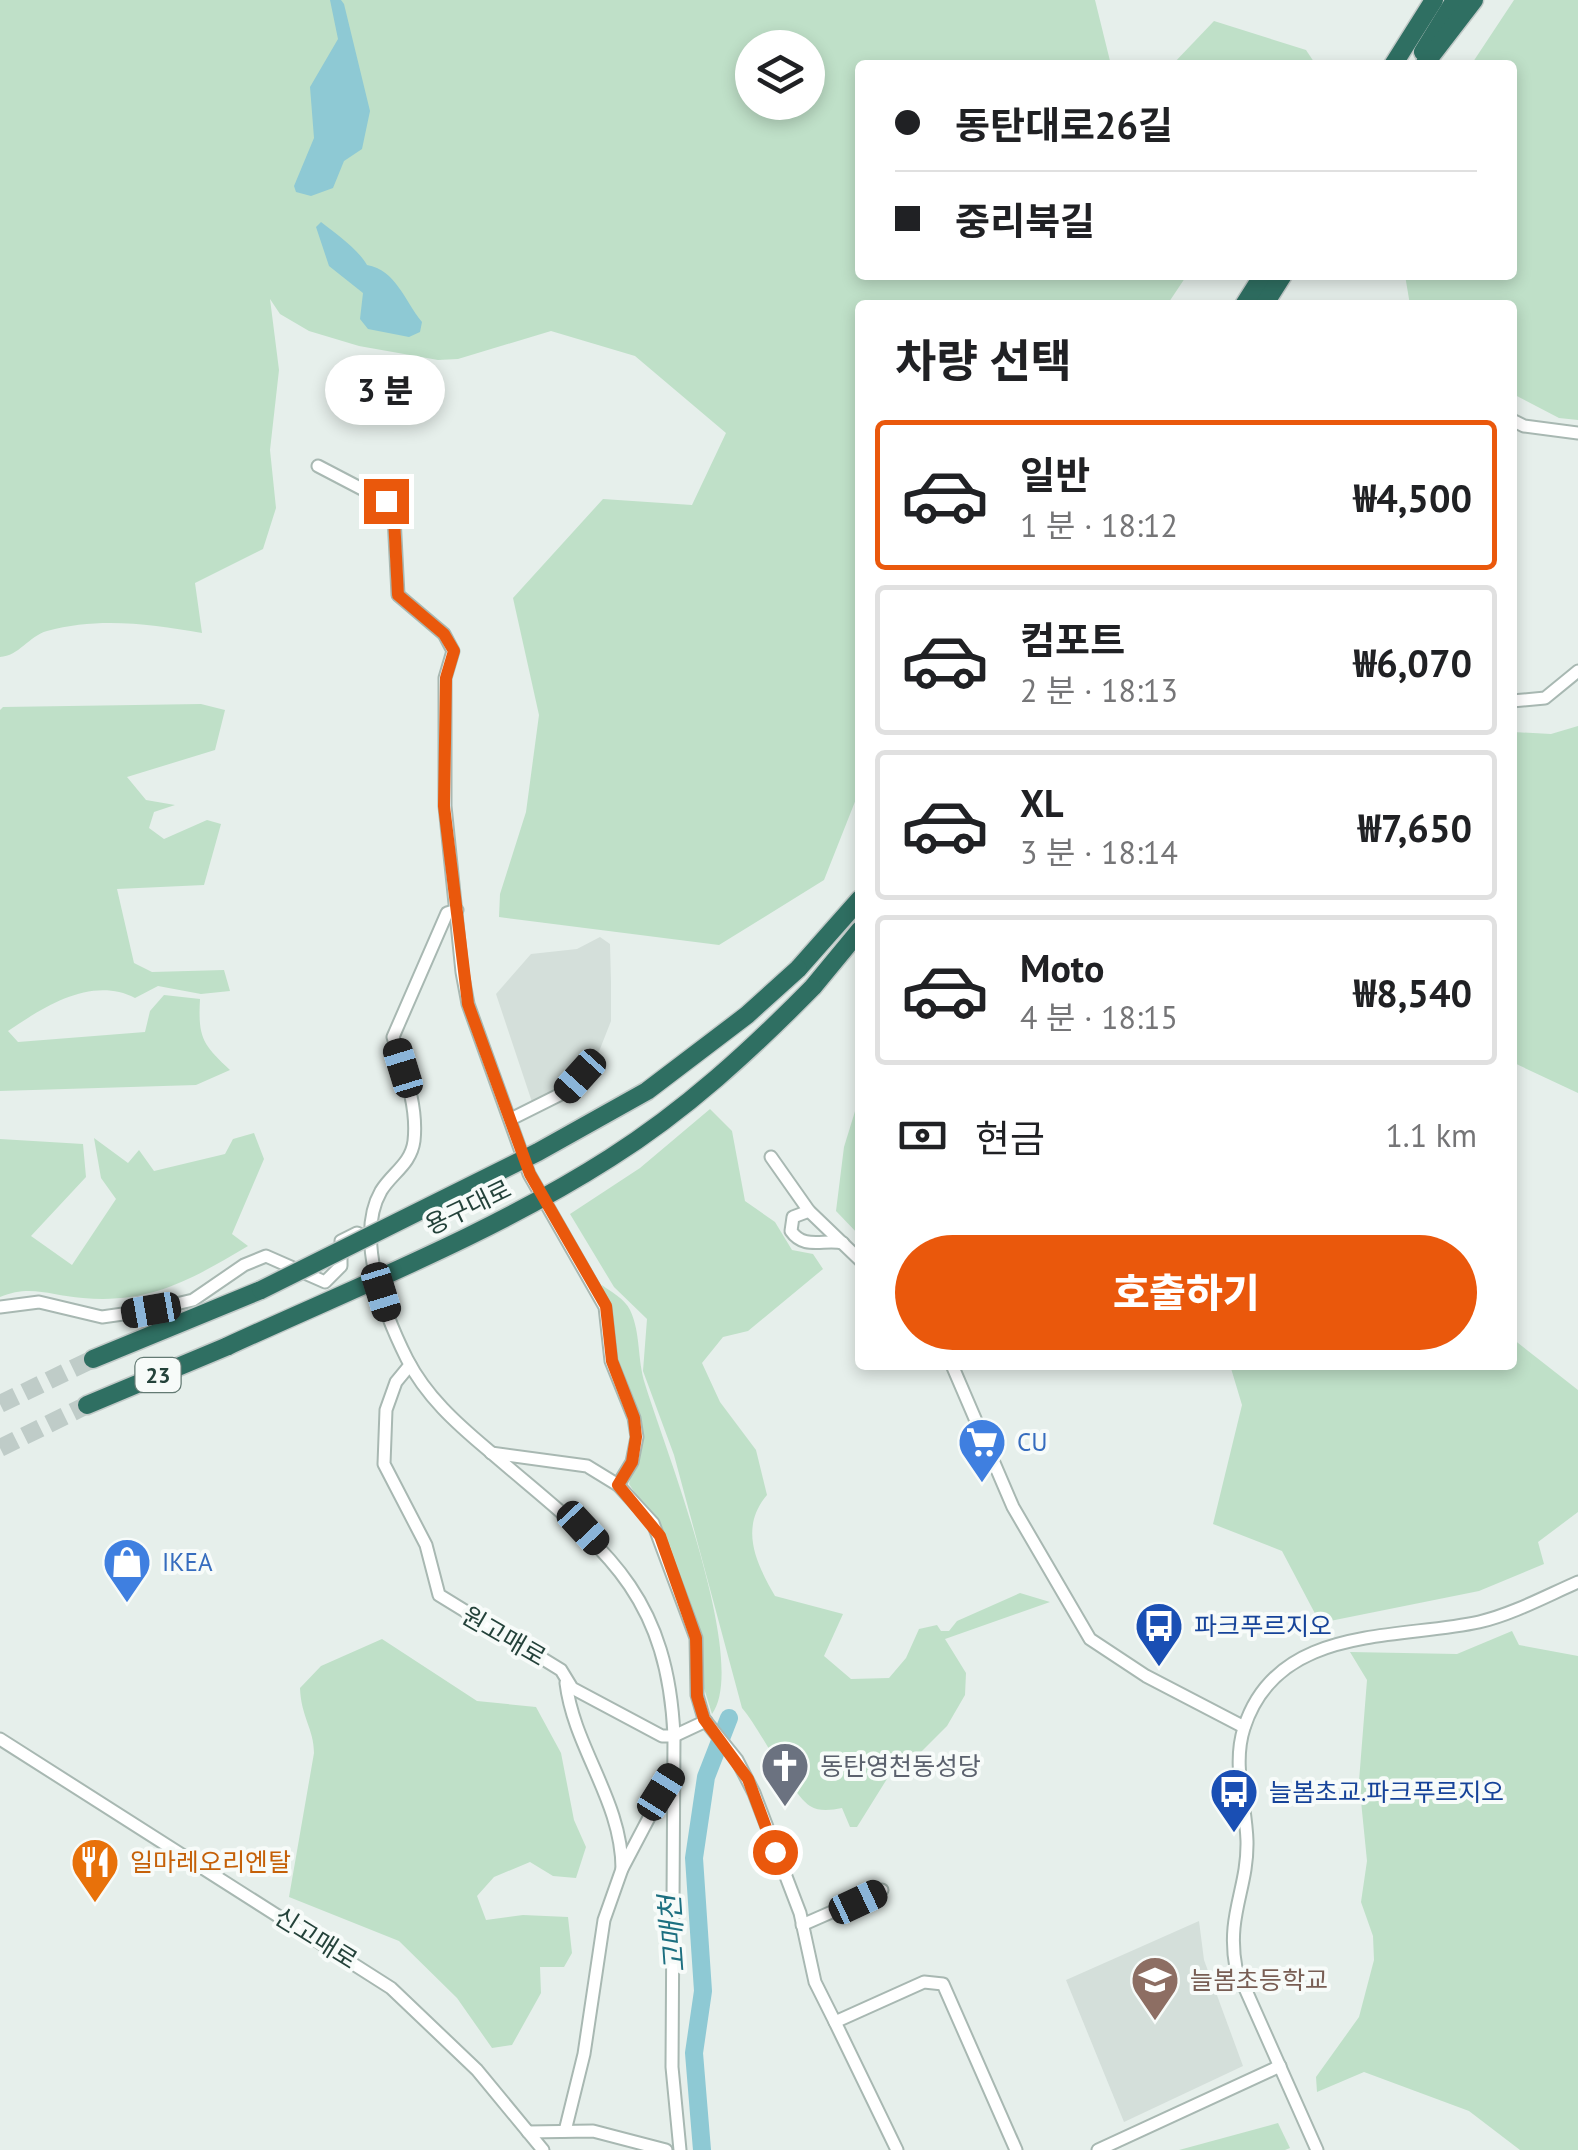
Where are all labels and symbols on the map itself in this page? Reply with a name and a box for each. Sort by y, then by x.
callout: 3 분 [326,356,446,426]
route end [364,479,409,524]
car [380,1035,426,1101]
car [549,1044,611,1108]
street label: 용구대로 [420,1172,516,1242]
car [358,1259,404,1325]
car [119,1290,183,1330]
road number: 23 [136,1358,180,1392]
supermarket icon: CU [956,1416,1008,1484]
place label: CU [1017,1426,1048,1458]
car [552,1496,614,1560]
shop icon: IKEA [101,1536,153,1604]
place label: IKEA [162,1546,213,1578]
street label: 원고매로 [456,1599,552,1673]
bus stop icon: 파크푸르지오 [1133,1600,1185,1668]
place label: 파크푸르지오 [1194,1610,1332,1642]
church icon: 동탄영천동성당 [759,1740,811,1808]
place label: 동탄영천동성당 [820,1750,981,1782]
car [632,1759,690,1825]
bus stop icon: 늘봄초교.파크푸르지오 [1208,1766,1260,1834]
place label: 늘봄초교.파크푸르지오 [1269,1776,1504,1808]
route start [753,1830,798,1875]
restaurant icon: 일마레오리엔탈 [69,1836,121,1904]
place label: 일마레오리엔탈 [130,1846,291,1878]
car [824,1876,892,1928]
water label: 고매천 [650,1891,693,1974]
street label: 신고매로 [269,1900,363,1976]
school or university icon: 늘봄초등학교 [1129,1954,1181,2022]
place label: 늘봄초등학교 [1190,1964,1328,1996]

